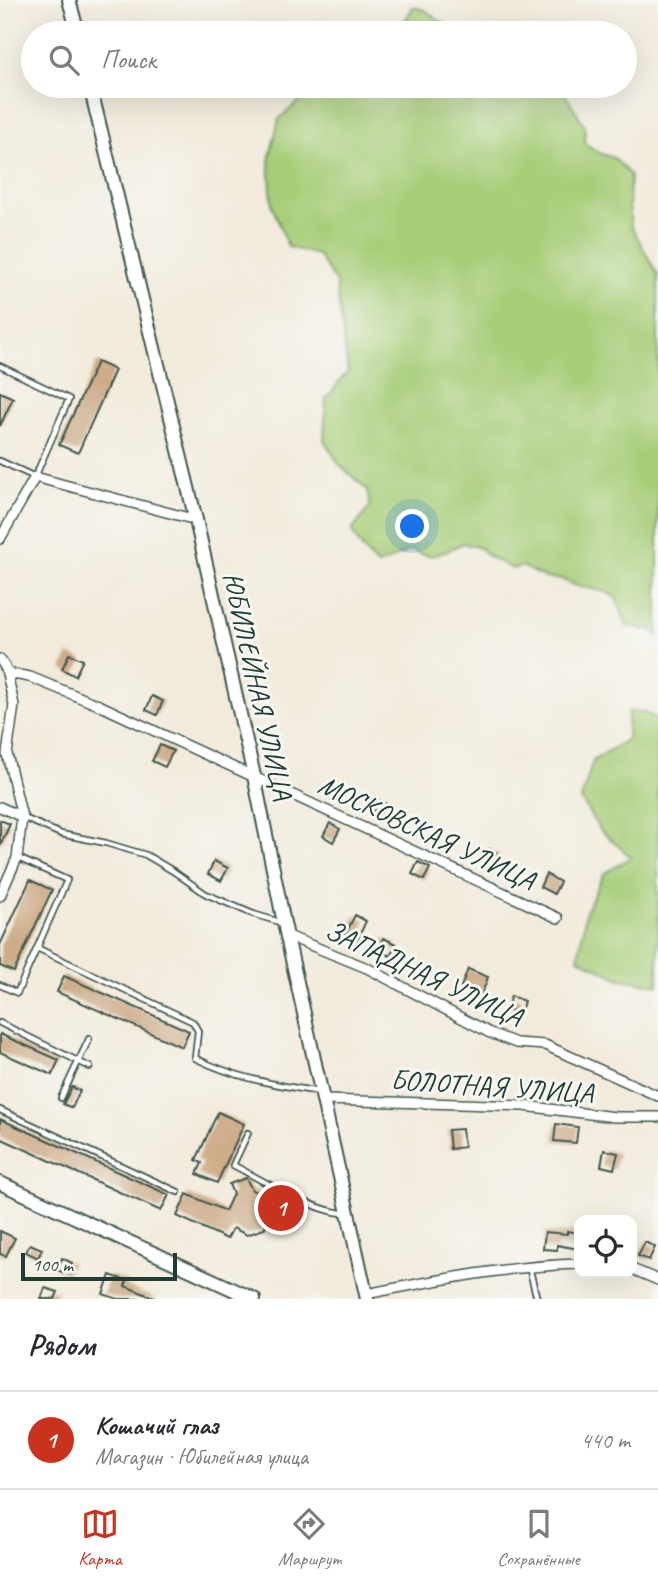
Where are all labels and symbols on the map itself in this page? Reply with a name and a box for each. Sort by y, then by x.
your location [395,509,429,543]
street label: ЮБИЛЕЙНАЯ УЛИЦА [215,569,301,804]
street label: МОСКОВСКАЯ УЛИЦА [313,767,543,898]
street label: ЗАПАДНАЯ УЛИЦА [320,912,530,1035]
street label: БОЛОТНАЯ УЛИЦА [390,1061,596,1111]
pin: 1 [258,1182,304,1234]
scale bar [21,1250,177,1282]

